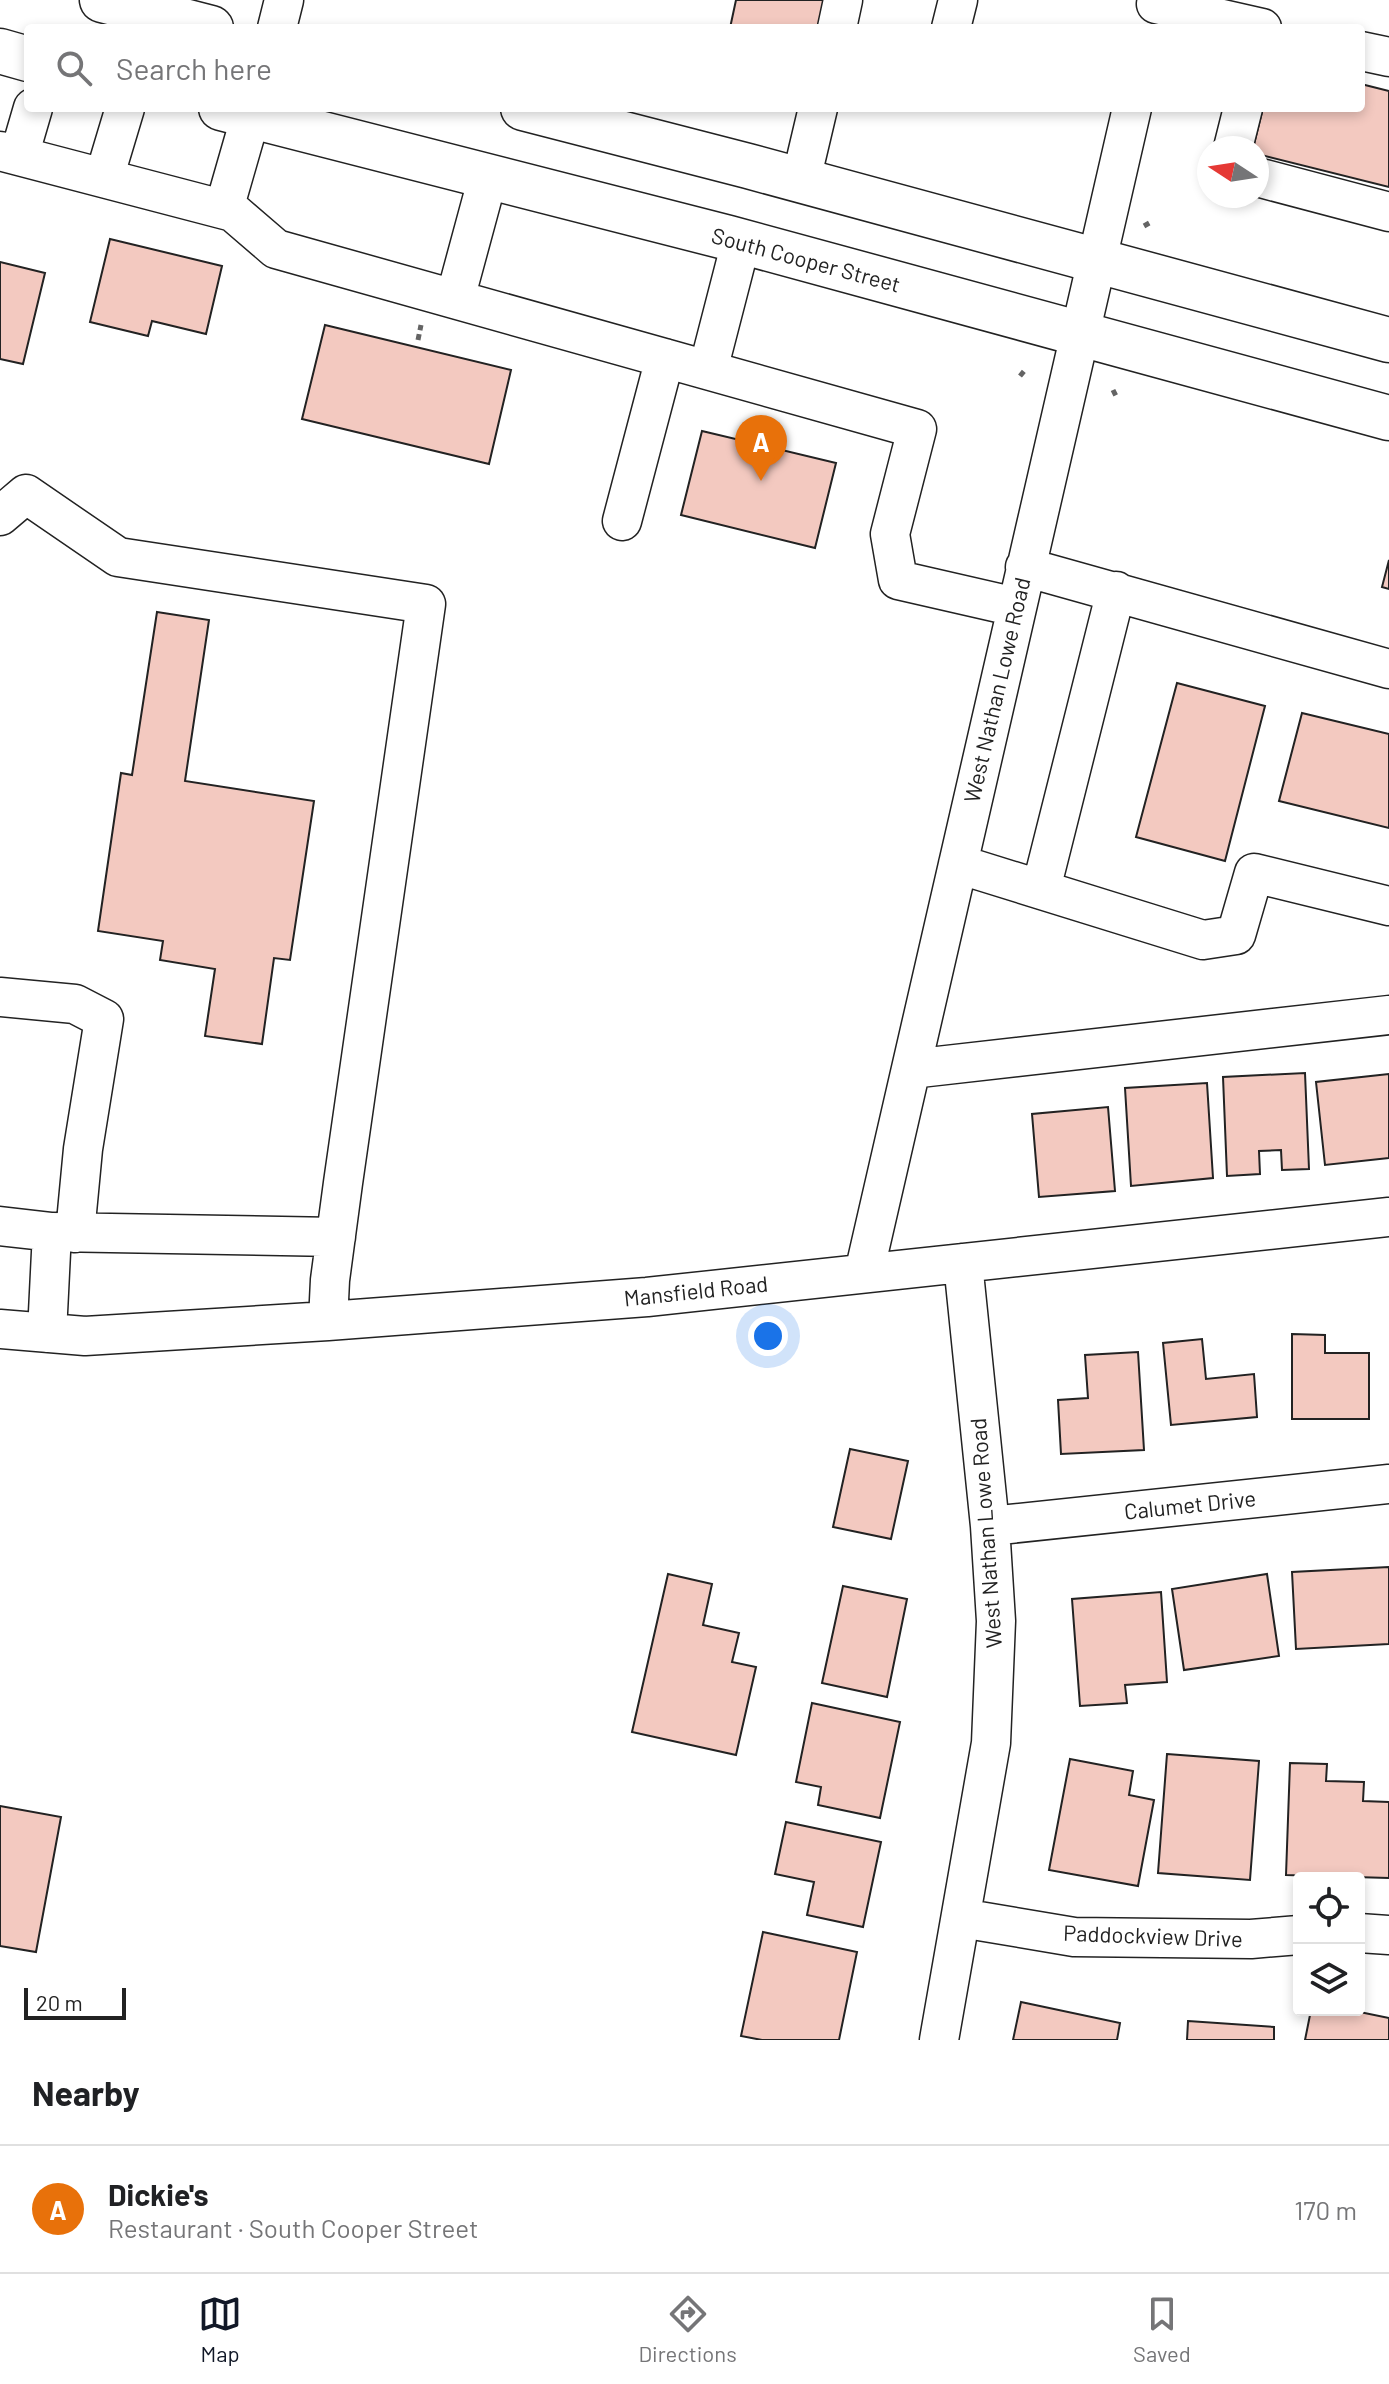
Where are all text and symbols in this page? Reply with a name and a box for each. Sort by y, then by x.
search box [24,24,1365,112]
icon: search [52,46,96,90]
text: Search here [116,50,272,86]
north arrow [1197,136,1269,208]
street label: South Cooper Street [709,221,904,297]
pin: A [735,415,787,481]
street label: West Nathan Lowe Road [957,575,1035,805]
street label: Mansfield Road [623,1270,769,1310]
your location [748,1316,788,1356]
street label: West Nathan Lowe Road [964,1417,1006,1649]
street label: Calumet Drive [1123,1484,1257,1524]
map controls [1293,1872,1365,2016]
button: locate [1293,1872,1365,1944]
street label: Paddockview Drive [1063,1919,1243,1951]
button: layers [1293,1944,1365,2016]
scale bar [24,1984,126,2020]
text: 20 m [36,1989,83,2015]
text: Nearby [32,2072,140,2113]
text: Dickie's [108,2176,208,2212]
text: A [49,2194,67,2225]
text: 170 m [1294,2194,1357,2225]
text: Restaurant · South Cooper Street [108,2212,478,2243]
tab: Map [198,2292,242,2366]
tab: Directions [638,2292,737,2366]
tab: Saved [1133,2292,1191,2366]

